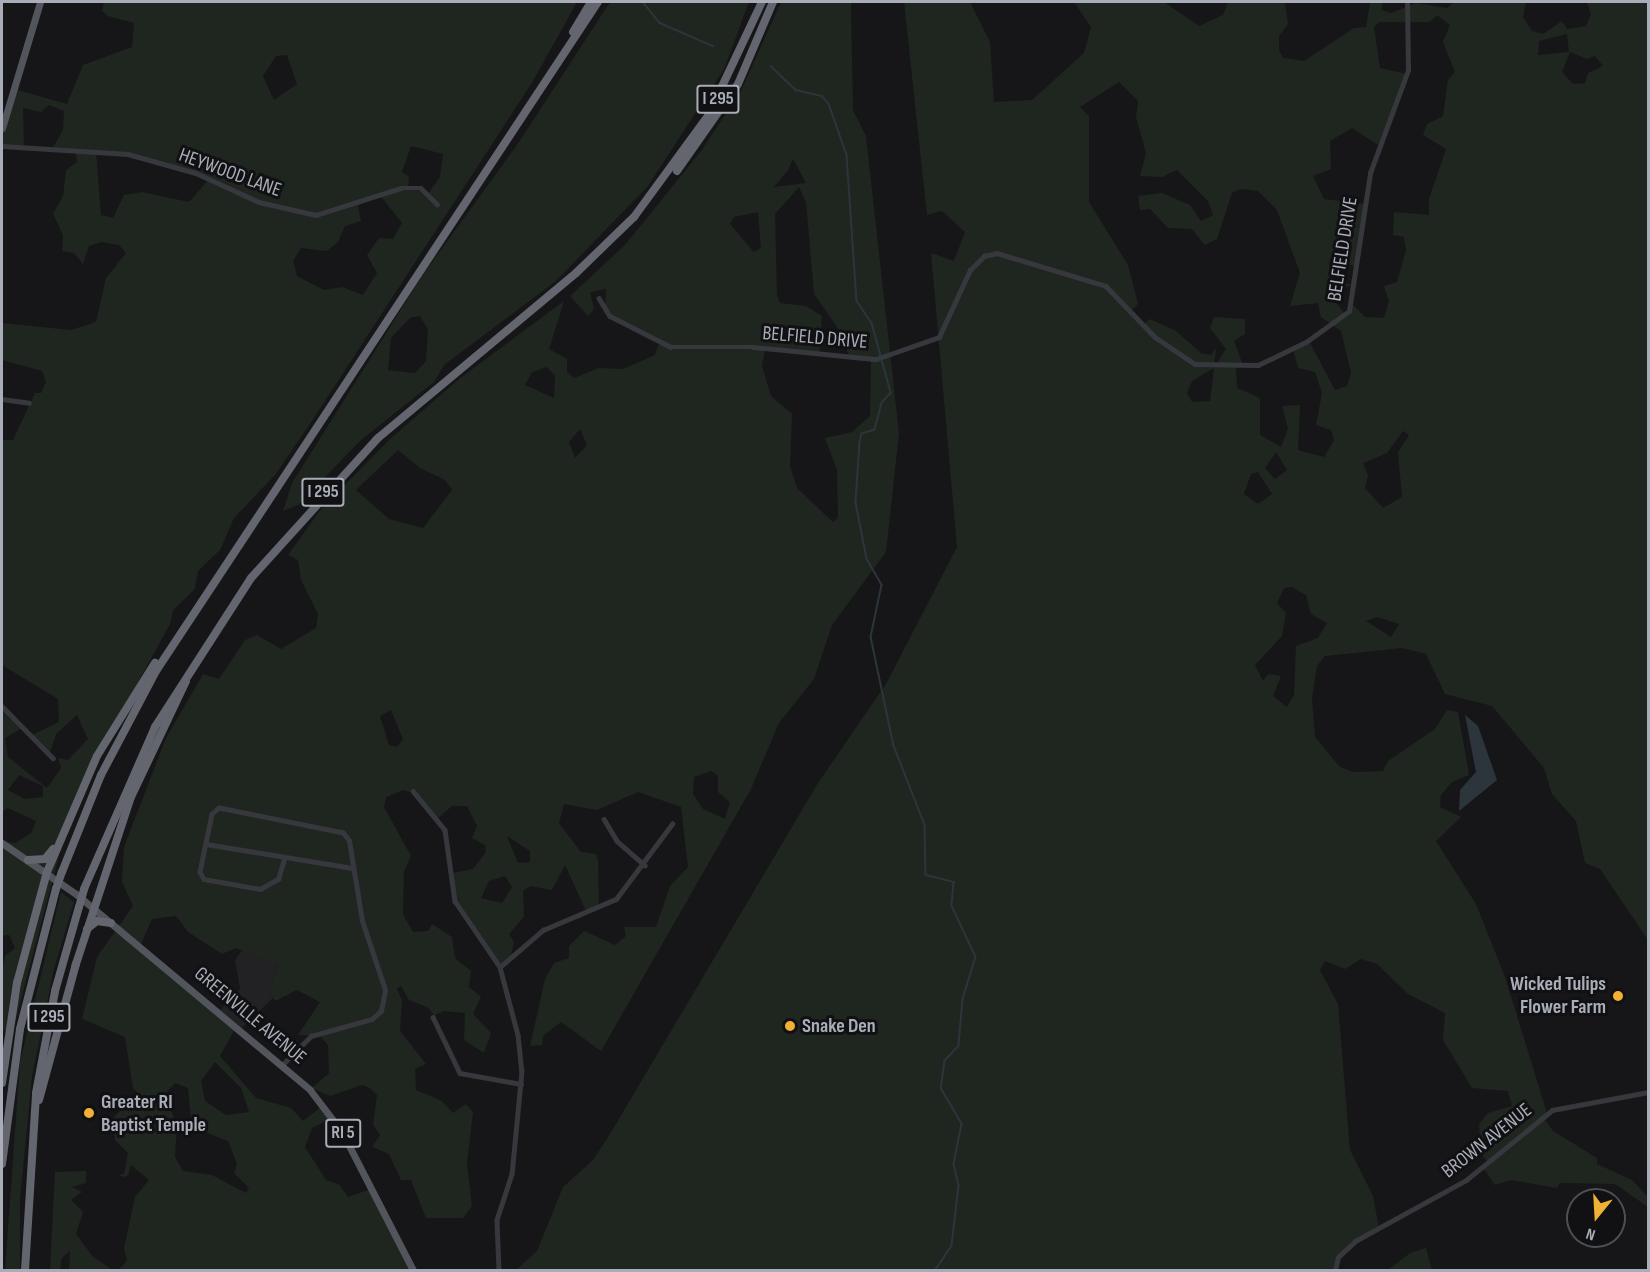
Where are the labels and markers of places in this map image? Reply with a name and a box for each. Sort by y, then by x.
place label: Wicked Tulips Flower Farm [1510,972,1606,1019]
marker: Wicked Tulips Flower Farm [1611,989,1625,1003]
place label: Snake Den [802,1014,876,1038]
marker: Snake Den [783,1019,797,1033]
place label: Greater RI Baptist Temple [101,1090,206,1137]
marker: Greater RI Baptist Temple [82,1106,96,1120]

